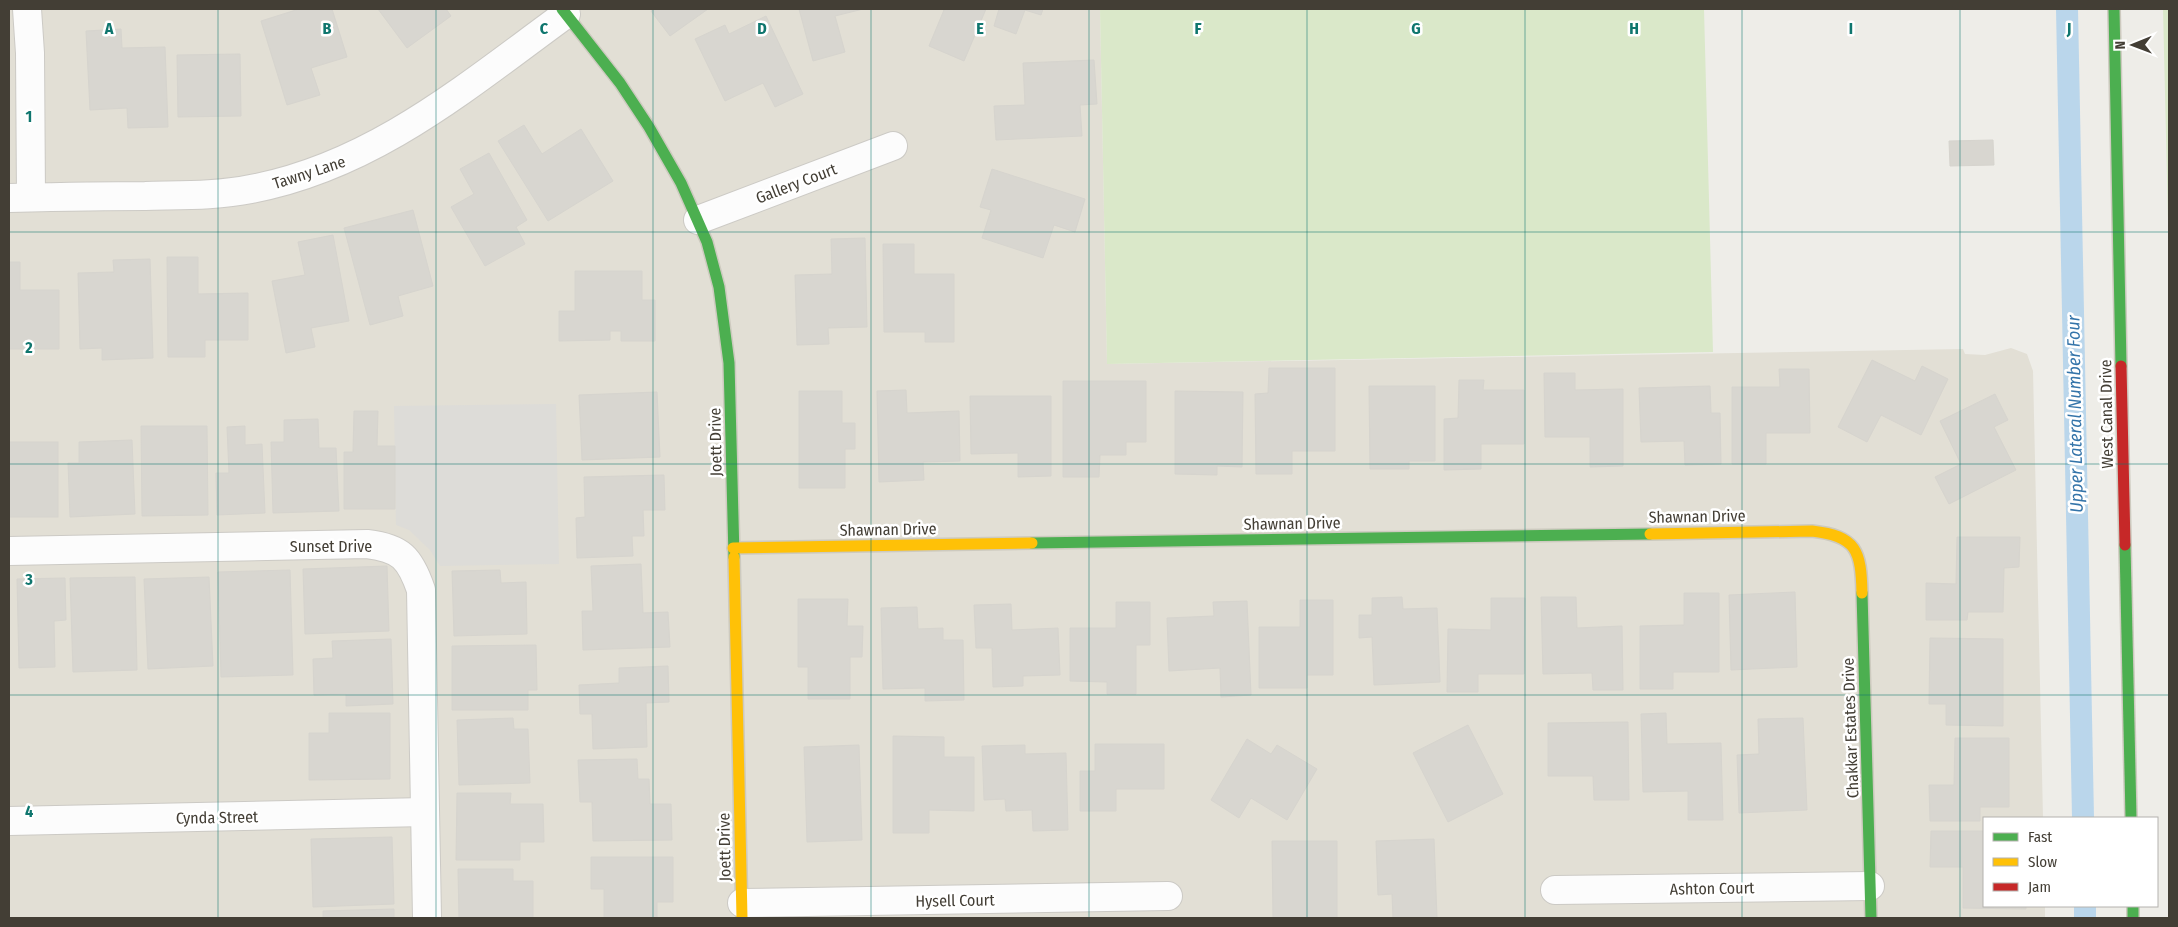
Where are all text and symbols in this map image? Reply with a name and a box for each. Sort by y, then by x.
text: A [104,19,114,38]
text: B [323,19,332,38]
text: C [540,19,549,38]
text: D [757,19,767,38]
text: E [976,19,984,38]
text: F [1194,19,1202,38]
text: G [1411,19,1421,38]
text: H [1629,19,1639,38]
text: I [1849,19,1853,38]
text: J [2066,19,2071,38]
north arrow [2108,20,2158,70]
text: N [2112,41,2129,50]
text: 1 [26,107,32,126]
street label: Tawny Lane [270,152,348,193]
street label: Gallery Court [753,159,840,208]
water label: Upper Lateral Number Four [2062,314,2088,513]
text: 2 [24,338,33,357]
street label: West Canal Drive [2096,359,2117,469]
street label: Joett Drive [705,407,726,477]
street label: Shawnan Drive [1648,506,1746,527]
street label: Shawnan Drive [1243,513,1341,534]
street label: Shawnan Drive [839,519,937,540]
street label: Sunset Drive [290,537,372,556]
text: 3 [24,570,33,589]
street label: Chakkar Estates Drive [1839,657,1862,799]
text: 4 [25,802,33,821]
street label: Cynda Street [176,807,259,828]
street label: Joett Drive [714,812,735,882]
legend [1983,817,2158,907]
text: Fast [2028,828,2052,846]
text: Slow [2028,853,2057,871]
street label: Ashton Court [1669,878,1755,899]
text: Jam [2028,878,2051,896]
street label: Hysell Court [915,890,995,911]

